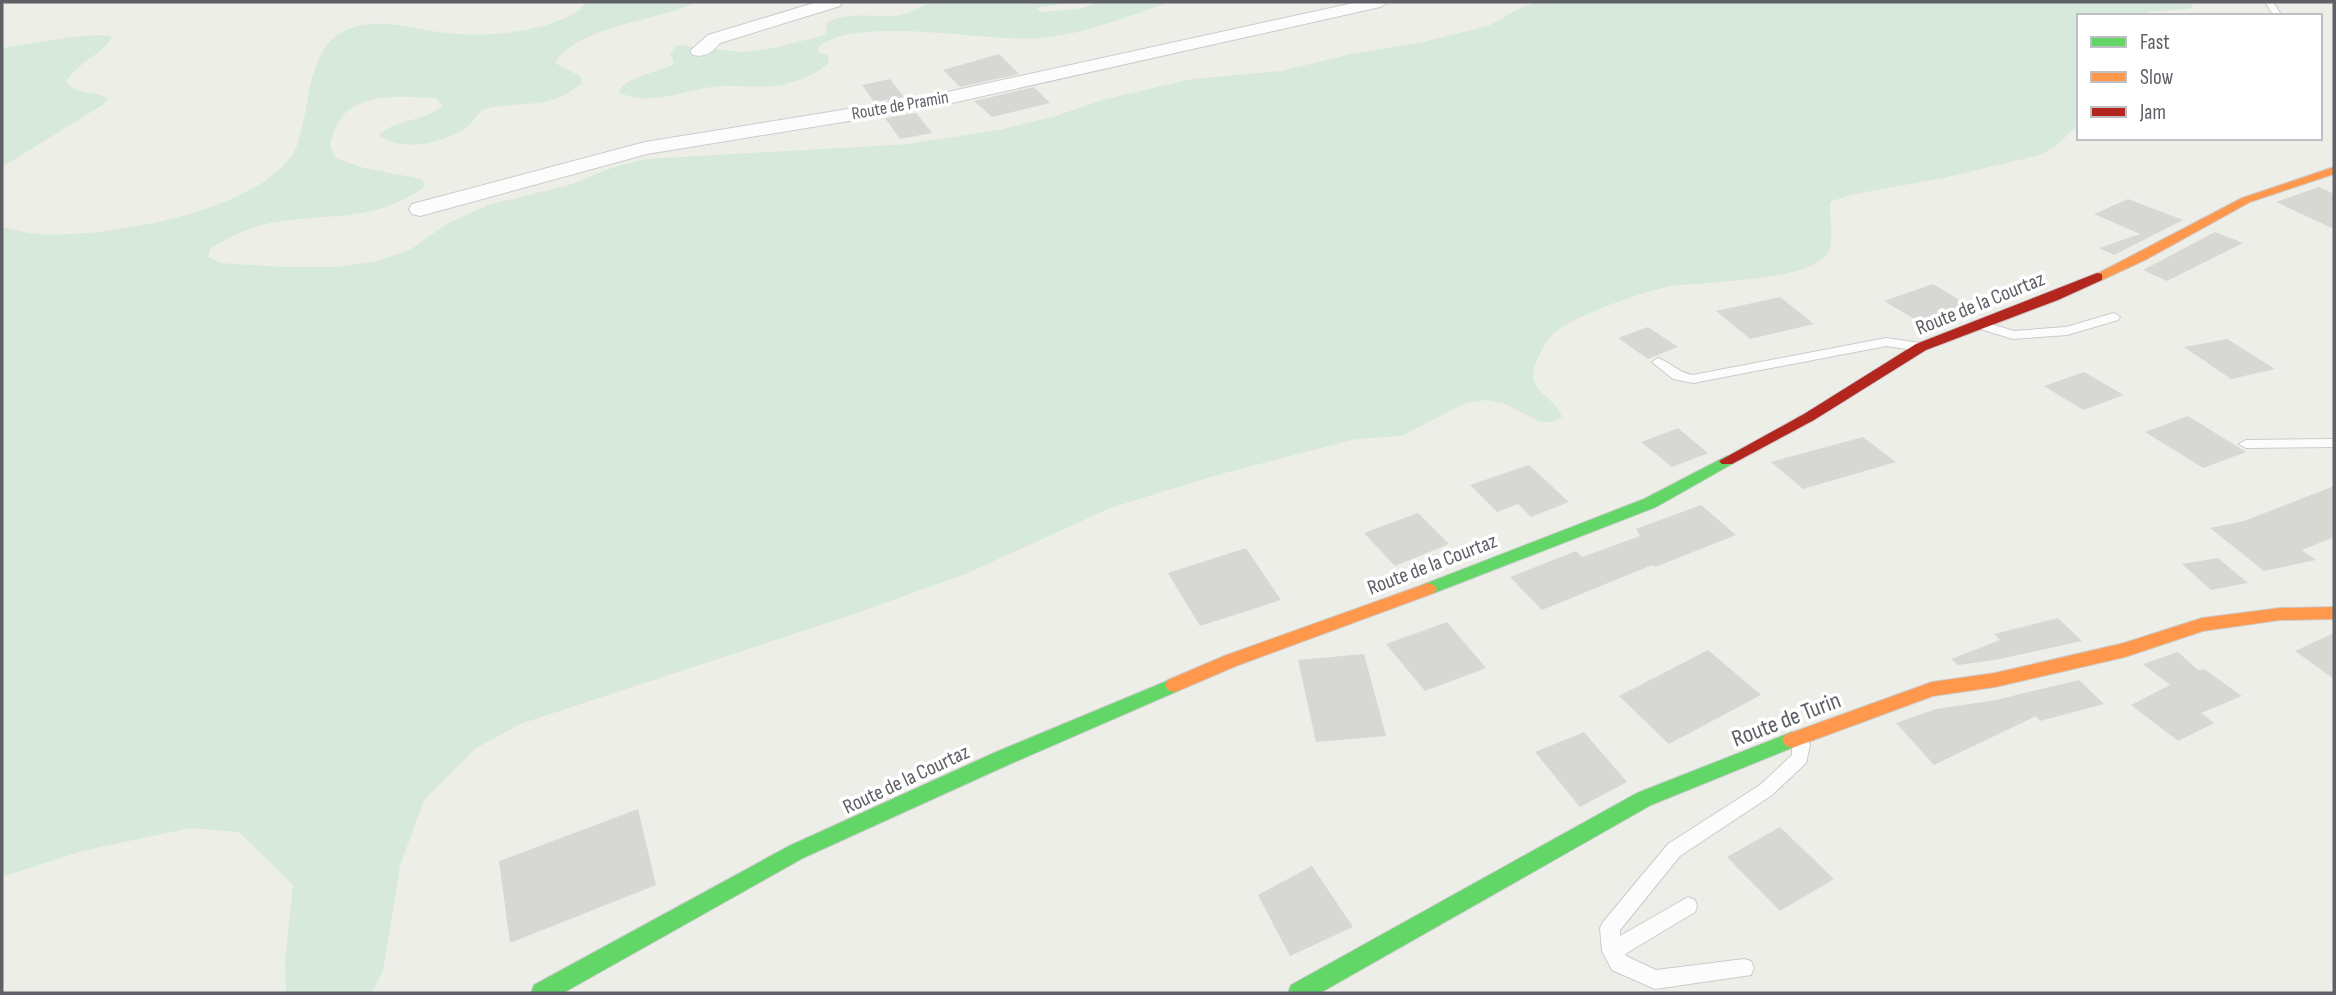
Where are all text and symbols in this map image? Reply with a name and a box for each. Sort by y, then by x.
legend [2077,14,2322,140]
text: Fast [2140,30,2170,55]
text: Slow [2140,65,2174,90]
street label: Route de Pramin [850,87,950,124]
text: Jam [2139,100,2166,125]
street label: Route de la Courtaz [1912,266,2049,341]
street label: Route de la Courtaz [1364,528,1501,601]
street label: Route de Turin [1728,685,1845,754]
street label: Route de la Courtaz [839,739,974,820]

